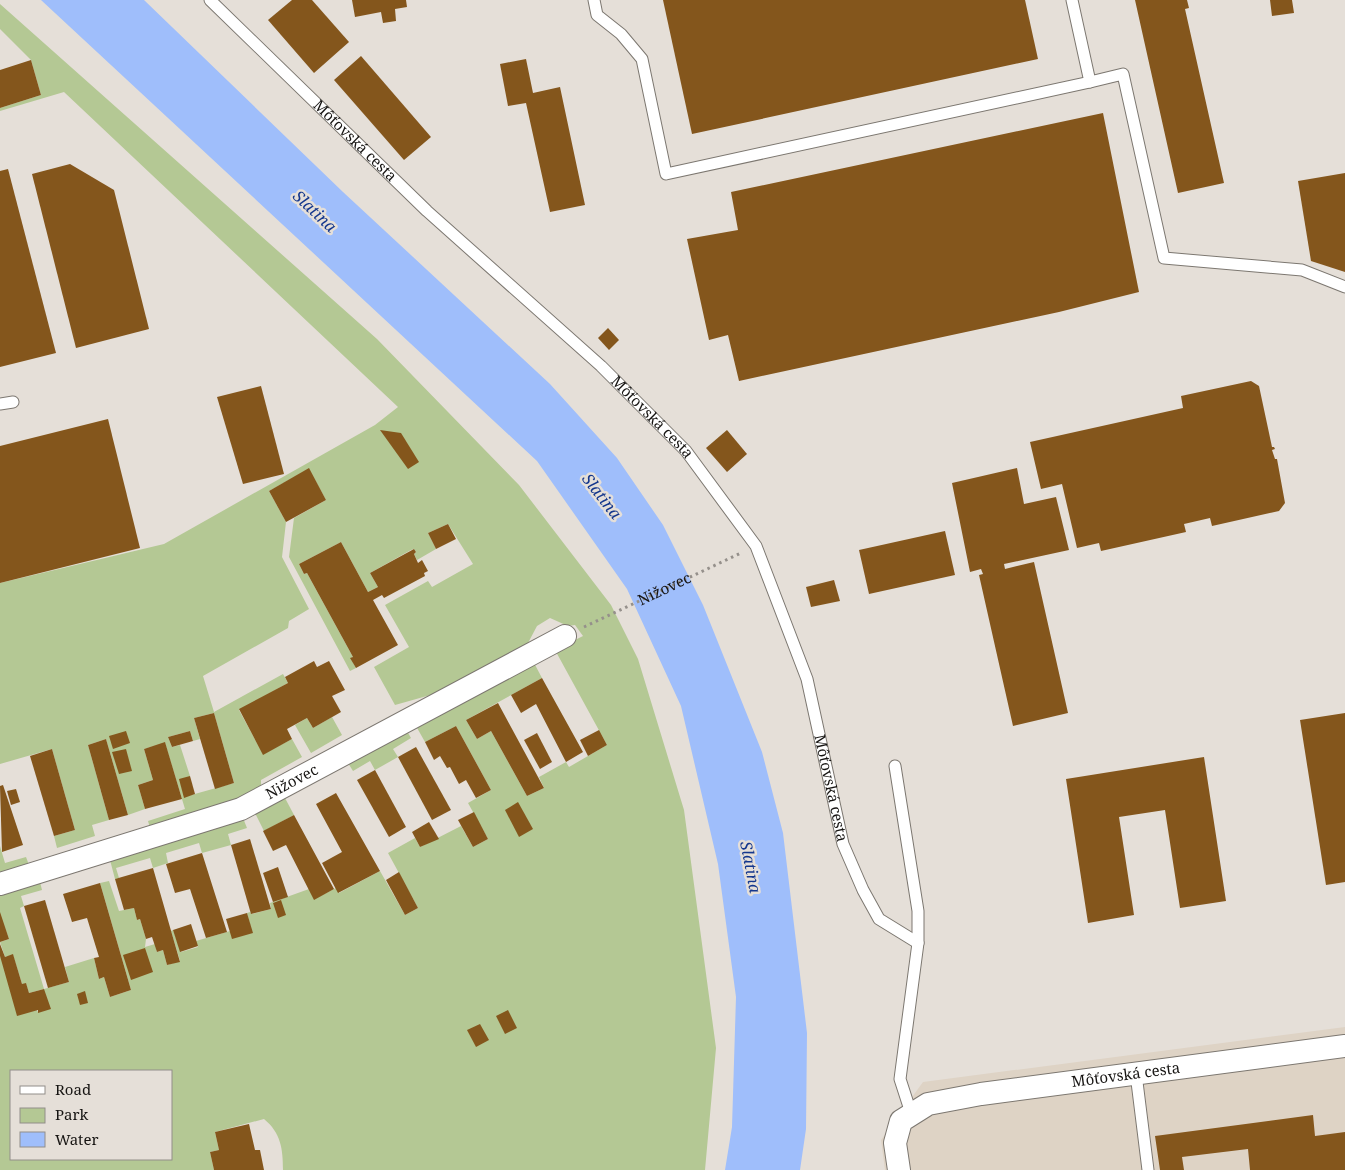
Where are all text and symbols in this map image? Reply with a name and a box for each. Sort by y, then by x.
street label: Môťovská cesta [309,95,402,185]
water label: Slatina [288,185,342,237]
street label: Môťovská cesta [607,371,699,462]
water label: Slatina [577,469,627,524]
street label: Nižovec [634,567,694,609]
street label: Môťovská cesta [810,732,853,843]
street label: Nižovec [262,759,321,803]
water label: Slatina [735,839,767,896]
street label: Môťovská cesta [1070,1057,1181,1091]
legend [10,1070,172,1160]
text: Road [55,1079,91,1099]
text: Park [55,1104,89,1124]
text: Water [55,1129,98,1149]

